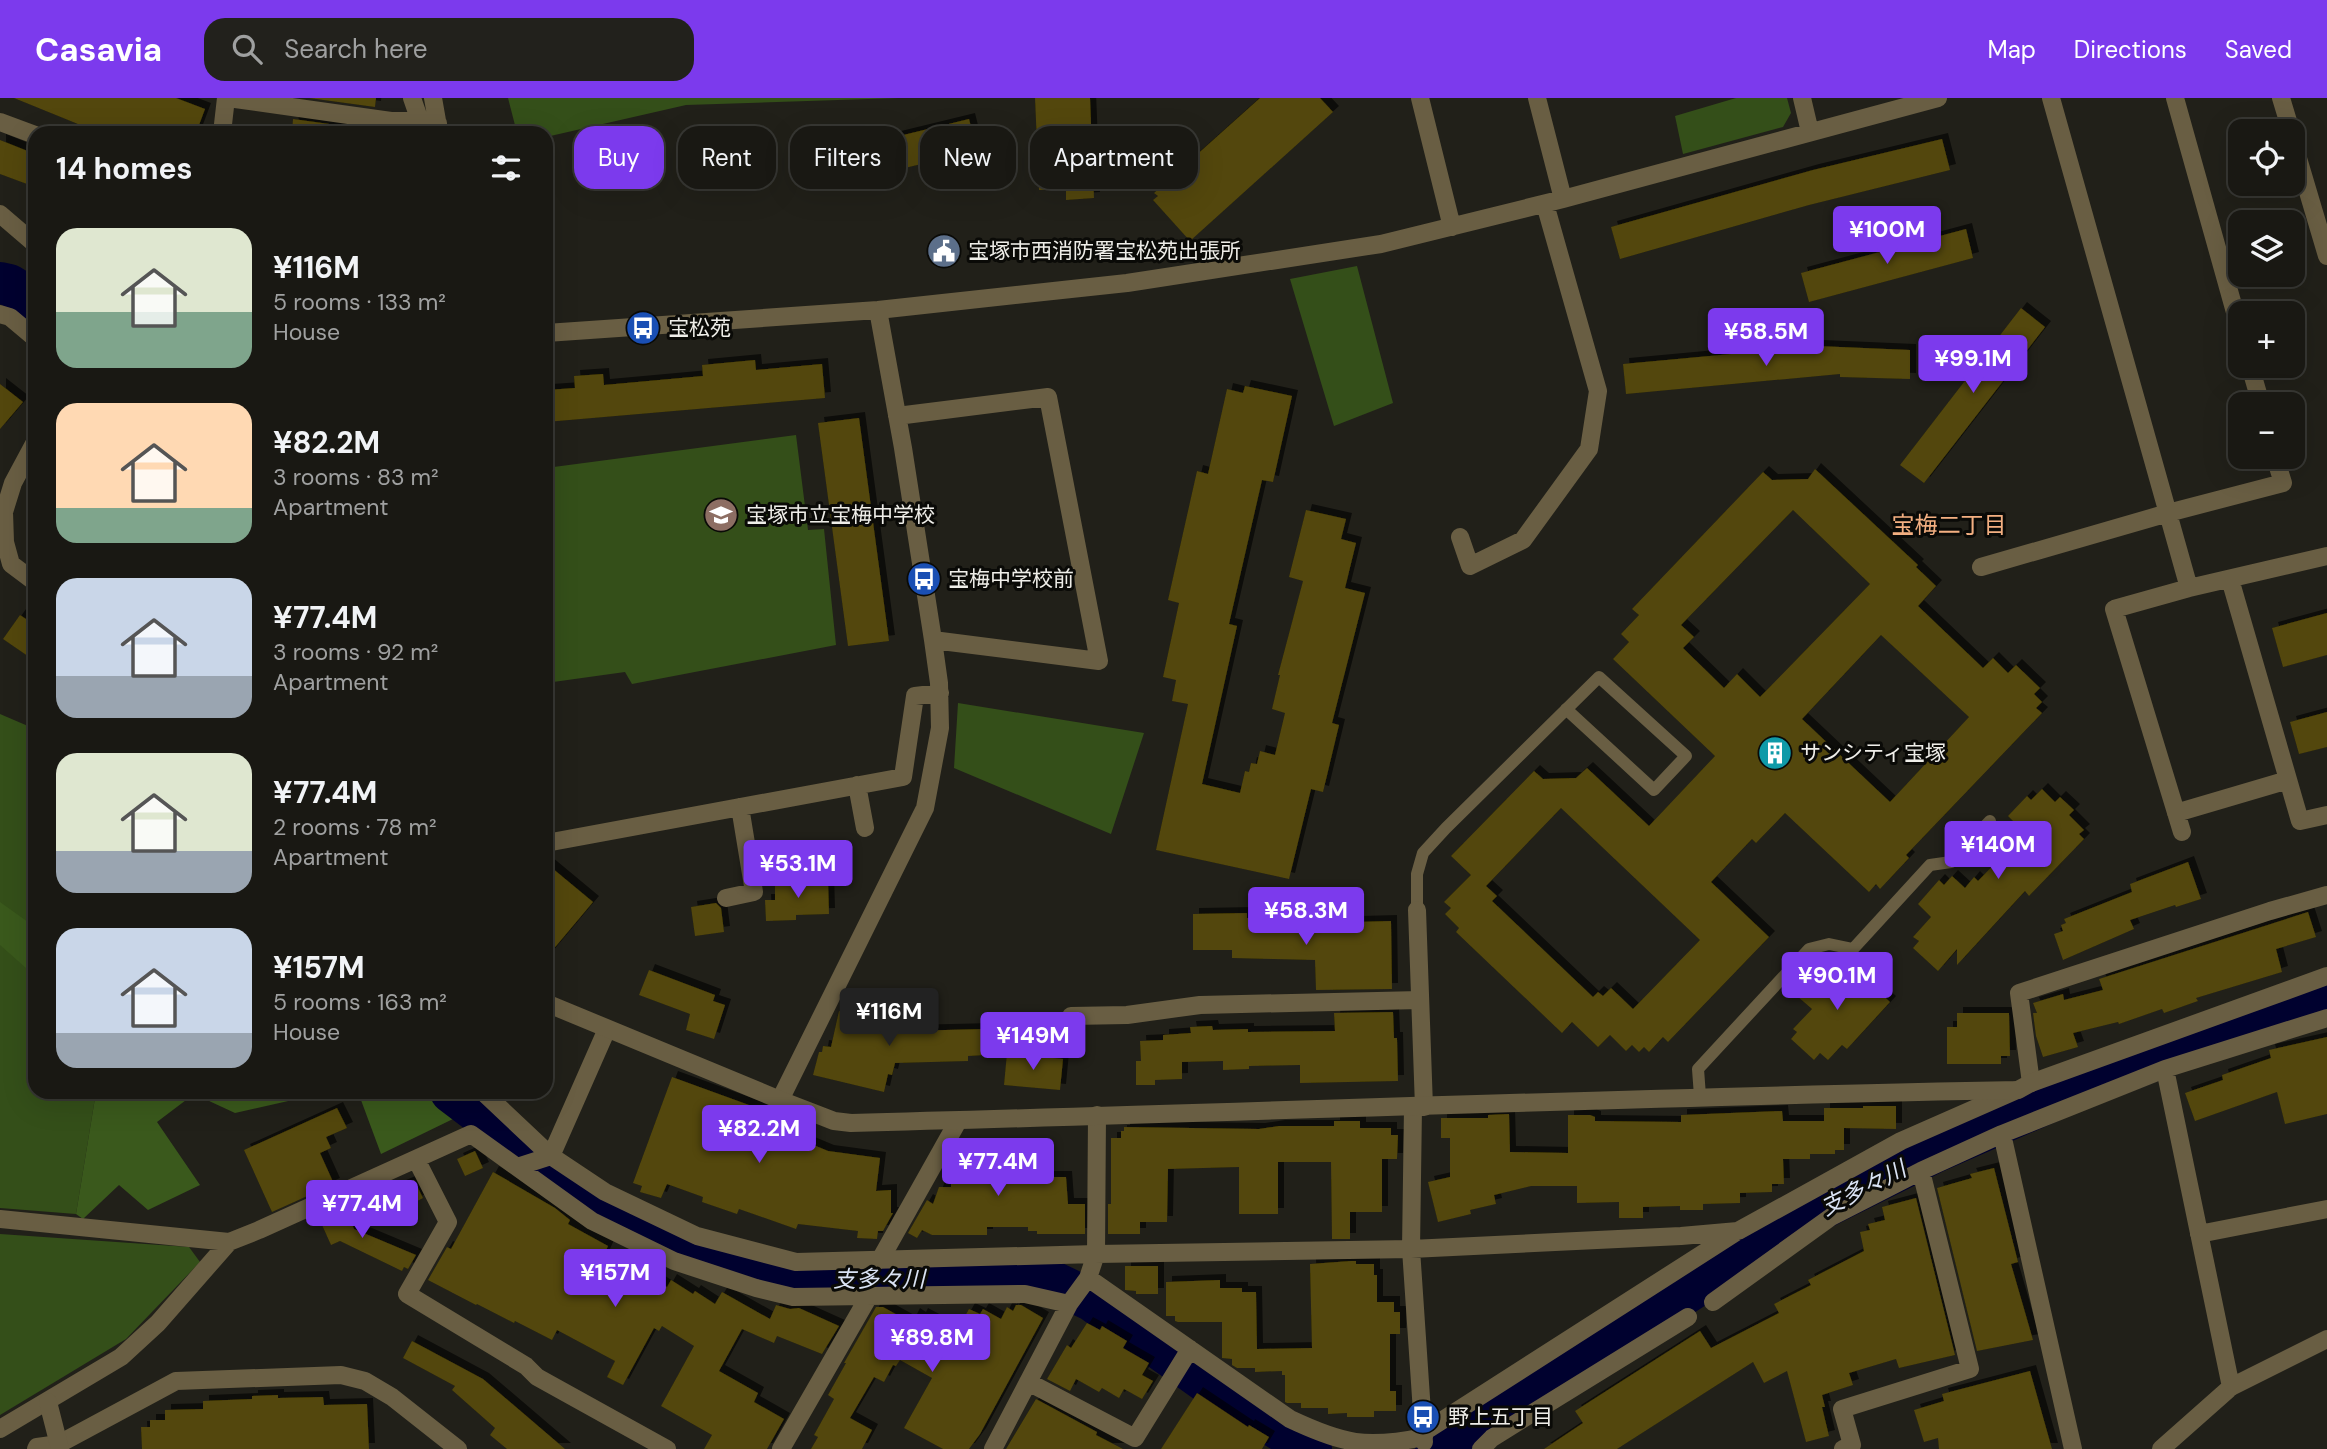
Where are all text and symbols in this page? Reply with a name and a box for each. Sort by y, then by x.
search box [204,18,694,81]
text: Casavia [35,28,162,71]
icon: search [228,30,266,68]
text: Search here [284,32,428,66]
text: Map [1988,34,2036,65]
text: Directions [2074,34,2187,65]
text: Saved [2225,34,2292,65]
map controls [2228,119,2305,469]
button: locate [2228,119,2305,196]
chip: Buy [574,126,664,189]
chip: Rent [678,126,776,189]
chip: Filters [790,126,906,189]
chip: New [920,126,1016,189]
chip: Apartment [1030,126,1198,189]
text: 14 homes [56,149,193,188]
icon: filters [487,149,525,187]
pin: ¥100M [1838,206,1936,266]
button: layers [2228,210,2305,287]
text: ¥100M [1849,214,1925,244]
public building icon: 宝塚市西消防署宝松苑出張所 [925,232,963,270]
place label: 宝塚市西消防署宝松苑出張所 [968,237,1241,265]
text: ¥116M [273,248,360,287]
icon: home [112,256,196,340]
text: 5 rooms · 133 m² [273,287,446,317]
button: + [2228,301,2305,378]
pin: ¥58.5M [1709,308,1823,368]
bus stop icon: 宝松苑 [624,309,662,347]
place label: 宝松苑 [668,314,731,342]
text: ¥58.5M [1724,316,1808,346]
text: House [273,317,340,347]
pin: ¥99.1M [1916,336,2030,395]
text: ¥99.1M [1934,343,2012,373]
button: − [2228,392,2305,469]
text: ¥82.2M [273,423,380,462]
icon: home [112,431,196,515]
text: 3 rooms · 83 m² [273,462,439,492]
text: Apartment [273,492,388,522]
school or university icon: 宝塚市立宝梅中学校 [702,496,740,534]
place label: 宝塚市立宝梅中学校 [746,501,935,529]
district label: 宝梅二丁目 [1892,510,2007,540]
bus stop icon: 宝梅中学校前 [905,560,943,598]
place label: 宝梅中学校前 [948,565,1074,593]
text: ¥77.4M [273,598,377,637]
icon: home [112,606,196,690]
text: 3 rooms · 92 m² [273,637,438,667]
text: Apartment [273,667,388,697]
building icon: サンシティ宝塚 [1756,734,1794,772]
place label: サンシティ宝塚 [1800,739,1946,767]
text: ¥77.4M [273,773,377,812]
icon: home [112,781,196,865]
text: 2 rooms · 78 m² [273,812,437,842]
pin: ¥140M [1949,822,2047,881]
text: ¥140M [1961,829,2035,859]
pin: ¥53.1M [741,840,855,900]
text: Apartment [273,842,388,872]
text: ¥53.1M [760,848,836,878]
pin: ¥58.3M [1249,888,1363,947]
text: ¥58.3M [1264,895,1348,925]
text: ¥157M [273,948,365,987]
pin: ¥90.1M [1780,953,1894,1012]
icon: home [112,956,196,1040]
text: ¥90.1M [1798,960,1876,990]
text: 5 rooms · 163 m² [273,987,447,1017]
pin: ¥116M [840,988,938,1048]
text: ¥116M [856,996,922,1026]
pin: ¥149M [984,1012,1082,1072]
text: House [273,1017,340,1047]
text: ¥149M [996,1020,1070,1050]
pin: ¥82.2M [702,1105,816,1165]
text: ¥82.2M [718,1113,800,1143]
pin: ¥77.4M [941,1138,1055,1198]
text: ¥77.4M [958,1146,1038,1176]
water label: 支多々川 [1815,1152,1913,1222]
pin: ¥77.4M [305,1180,419,1240]
text: ¥77.4M [322,1188,402,1218]
pin: ¥157M [566,1250,664,1309]
text: ¥157M [580,1257,650,1287]
water label: 支多々川 [833,1264,928,1294]
pin: ¥89.8M [875,1314,989,1374]
text: ¥89.8M [890,1322,974,1352]
bus stop icon: 野上五丁目 [1404,1398,1442,1436]
place label: 野上五丁目 [1448,1403,1553,1431]

